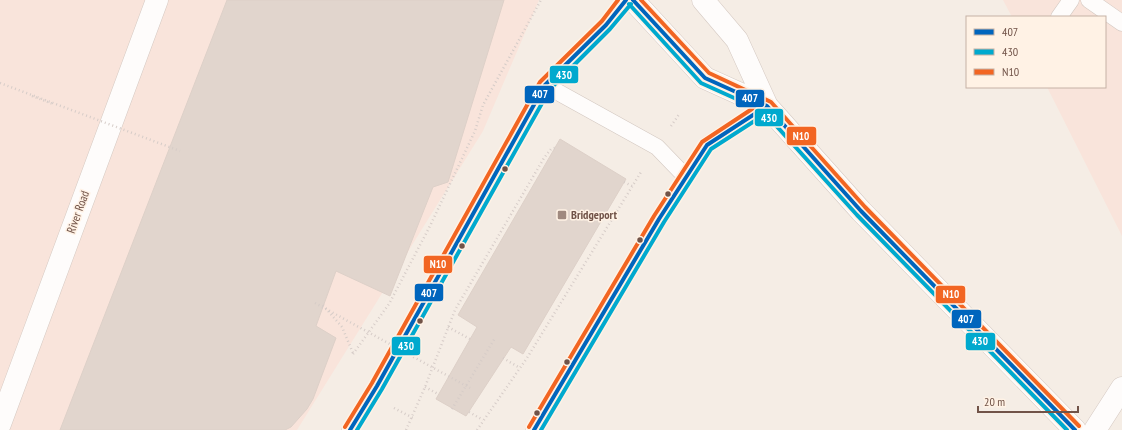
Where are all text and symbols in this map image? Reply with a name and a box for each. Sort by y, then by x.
legend [966,16,1106,88]
text: 407 [1002,24,1018,39]
text: 430 [1002,44,1018,59]
text: N10 [1002,64,1019,79]
line badge: 430 [549,65,579,84]
text: 430 [556,68,572,82]
line badge: 407 [524,85,555,104]
text: 407 [532,87,548,101]
line badge: 407 [735,89,765,108]
text: 407 [742,91,758,105]
line badge: 430 [754,108,784,127]
text: 430 [761,111,777,125]
line badge: N10 [786,126,817,146]
text: N10 [793,129,809,143]
unlabelled marker [500,164,510,174]
street label: River Road [63,188,92,235]
unlabelled marker [663,189,673,199]
place label: Bridgeport [571,207,617,222]
marker: Bridgeport [556,209,568,221]
unlabelled marker [635,235,645,245]
unlabelled marker [457,241,467,251]
line badge: N10 [423,255,453,274]
text: N10 [430,257,446,271]
line badge: 407 [414,283,444,302]
line badge: N10 [935,285,966,304]
text: 407 [421,286,437,300]
text: N10 [943,287,959,301]
line badge: 407 [951,309,982,329]
text: 407 [958,312,974,326]
unlabelled marker [415,316,425,326]
line badge: 430 [965,332,996,351]
text: 430 [972,334,988,348]
line badge: 430 [391,336,421,356]
text: 430 [398,339,414,353]
unlabelled marker [562,357,572,367]
scale bar [978,388,1078,414]
text: 20 m [984,394,1005,409]
unlabelled marker [532,408,542,418]

